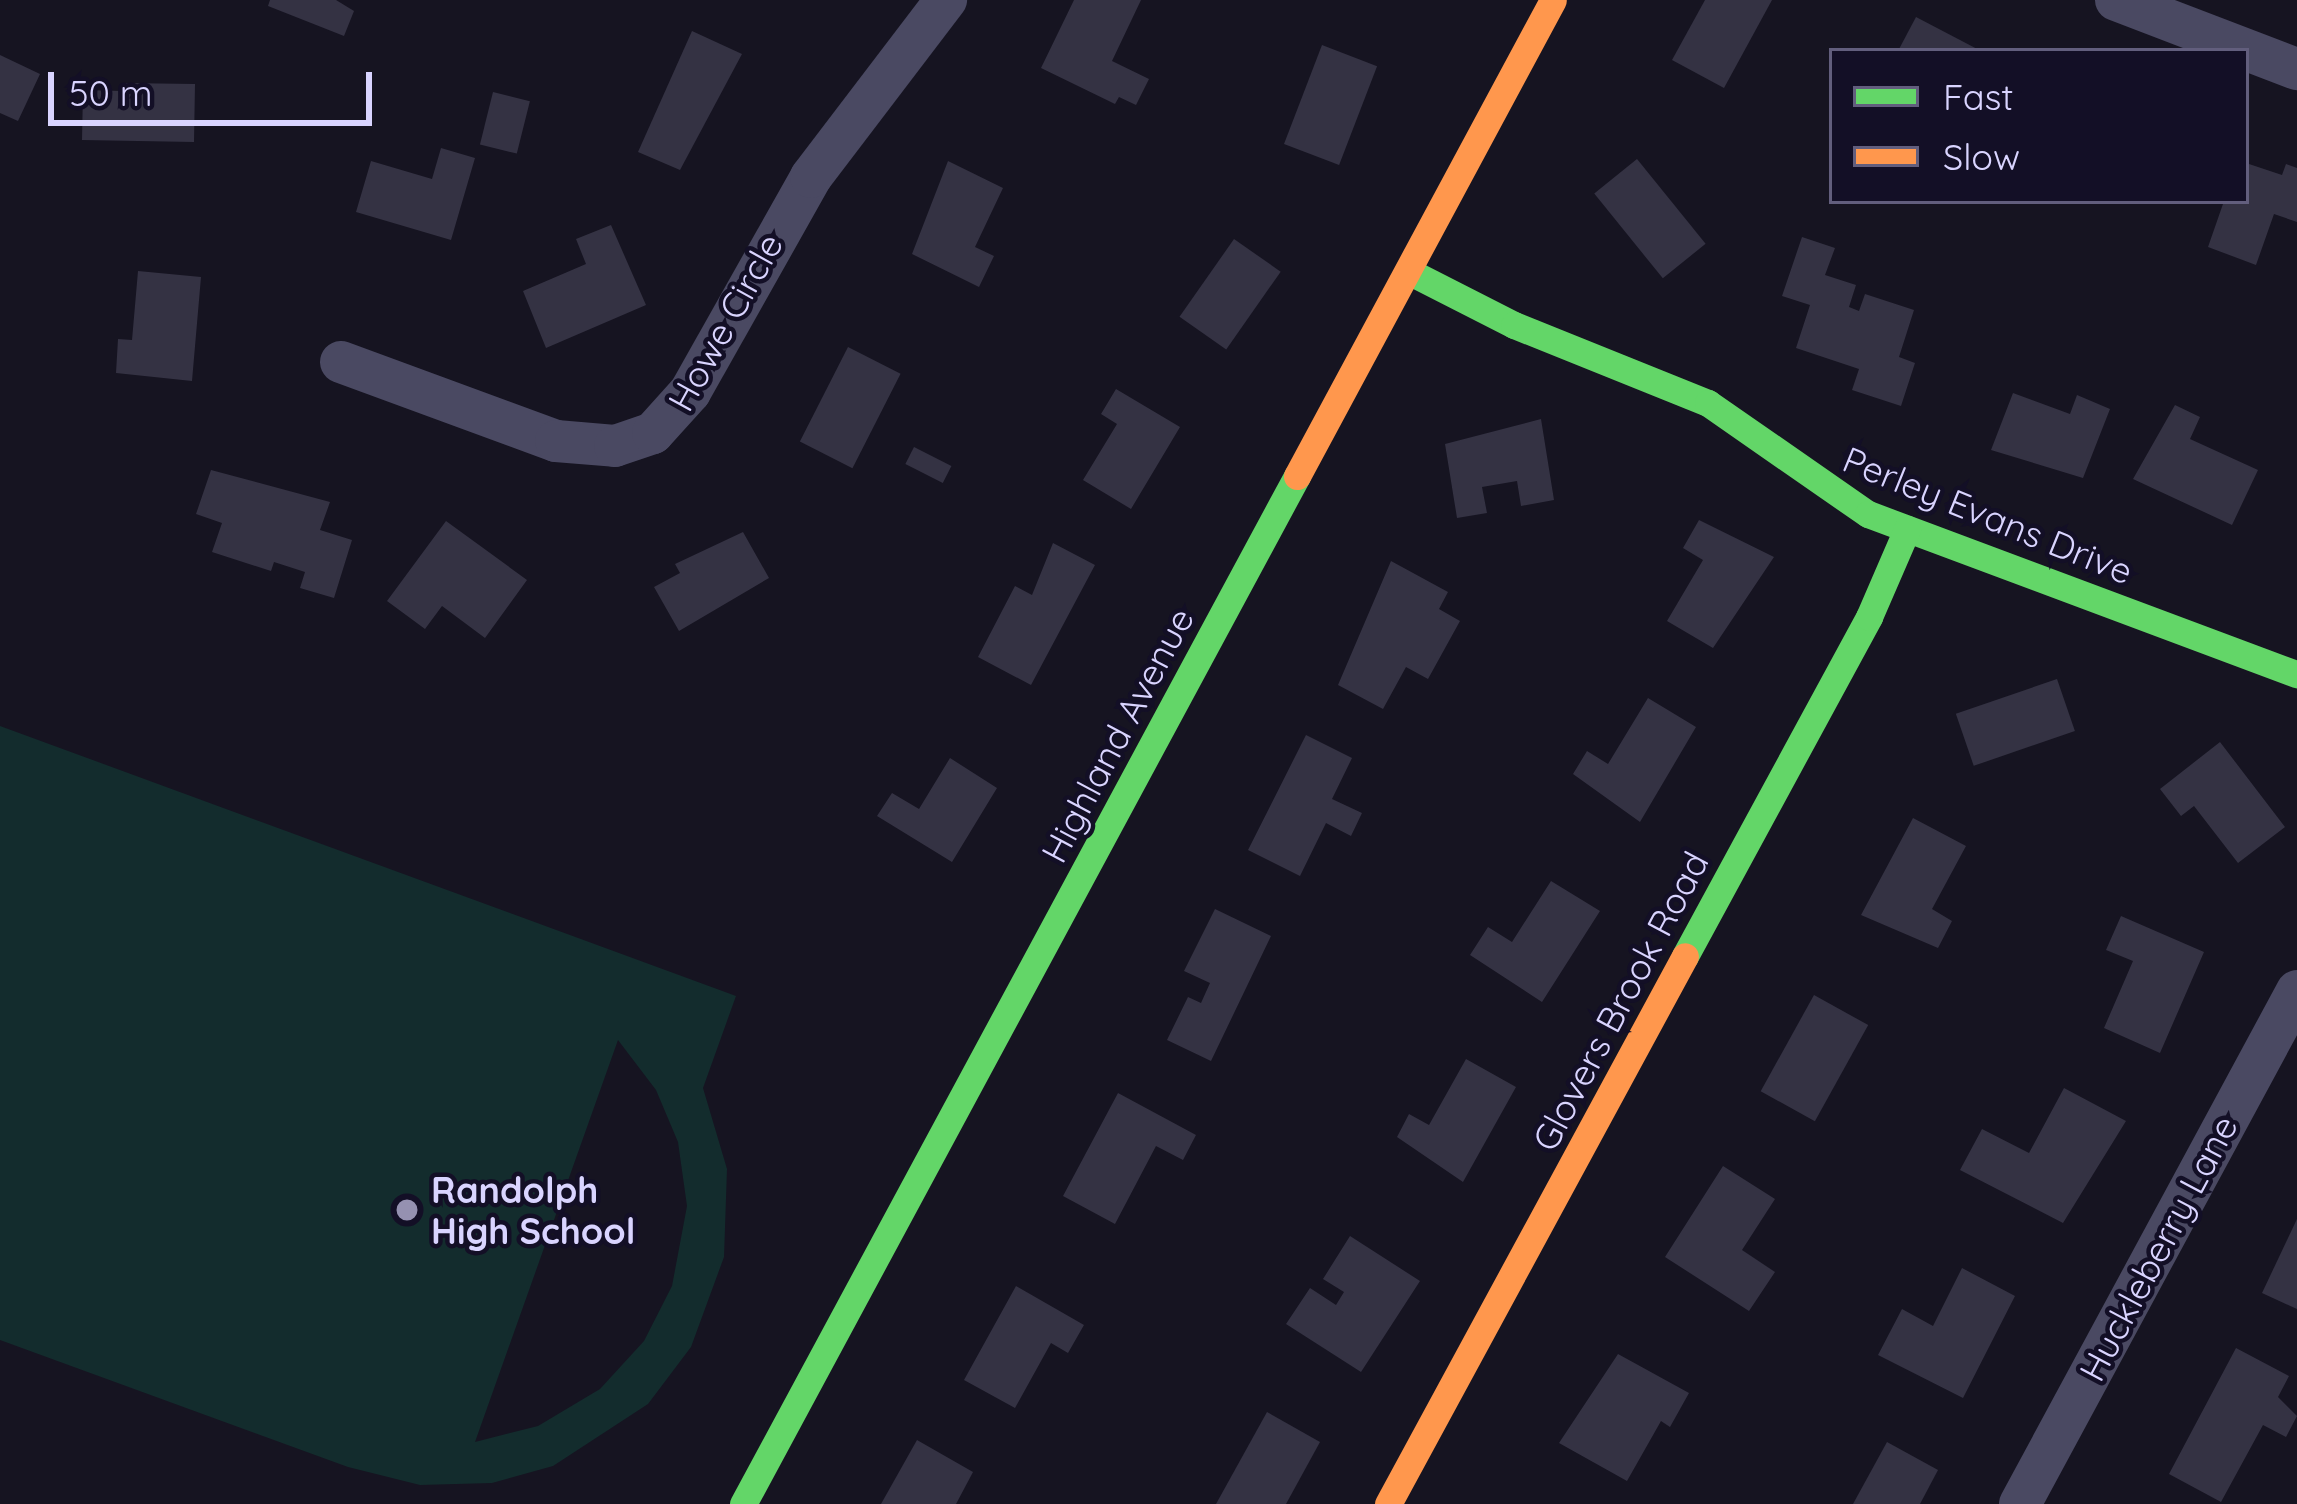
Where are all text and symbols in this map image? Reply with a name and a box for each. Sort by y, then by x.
scale bar [54,48,378,122]
legend [1829,48,2249,204]
text: 50 m [69,70,153,115]
text: Fast [1943,74,2014,119]
text: Slow [1943,134,2020,179]
street label: Howe Circle [659,226,791,418]
street label: Perley Evans Drive [1837,437,2139,593]
street label: Highland Avenue [1032,600,1202,870]
street label: Glovers Brook Road [1523,844,1717,1158]
street label: Huckleberry Lane [2070,1108,2246,1388]
place label: Randolph High School [431,1167,635,1252]
marker: Randolph High School [394,1197,420,1223]

